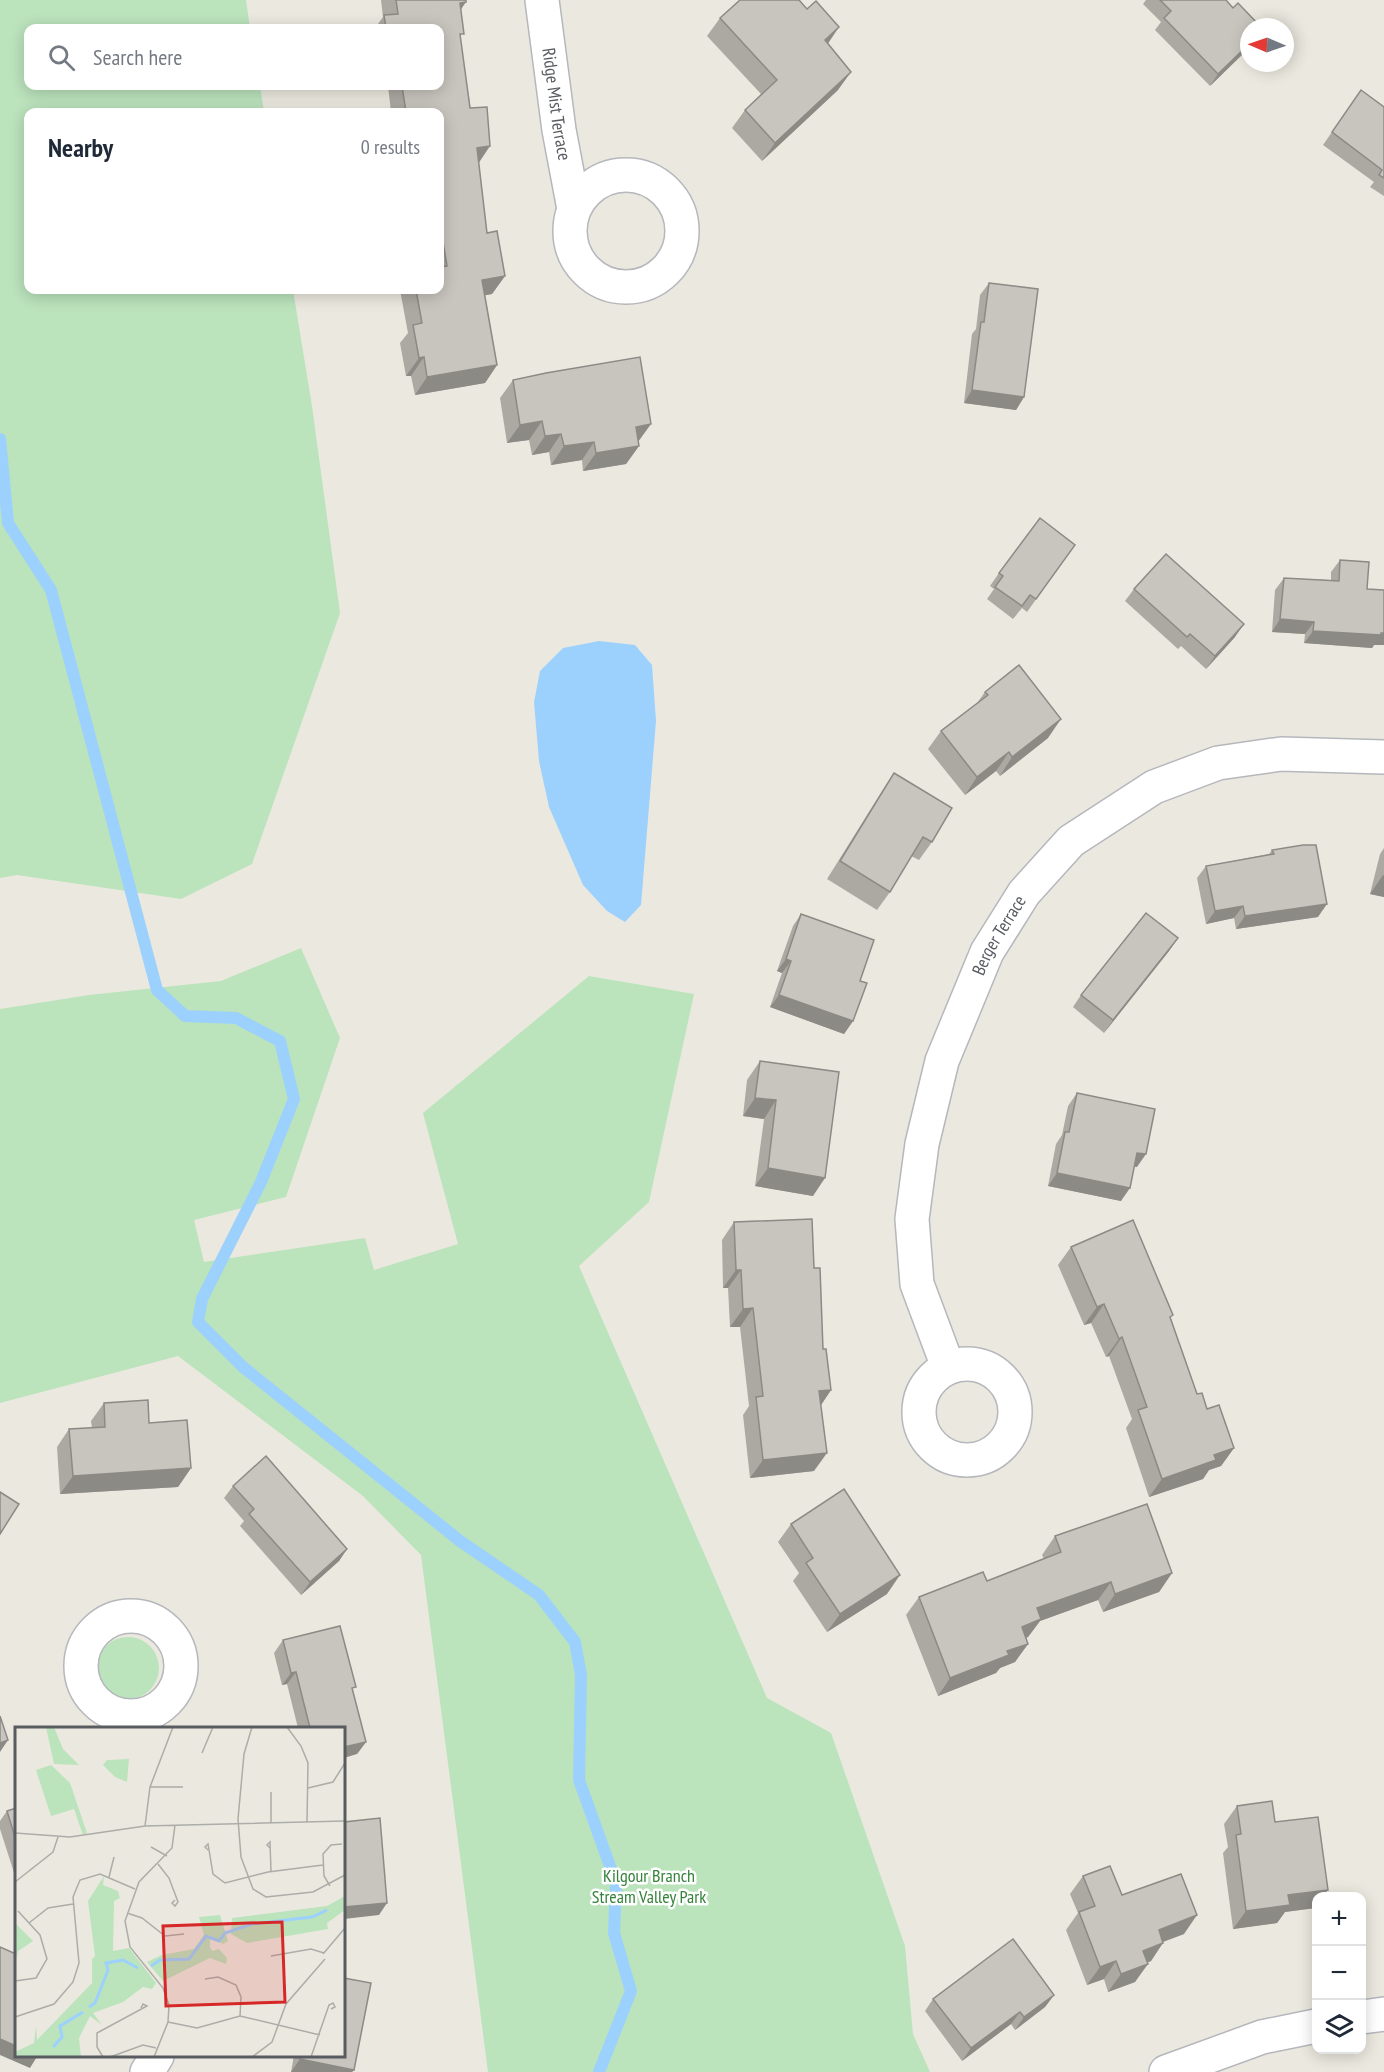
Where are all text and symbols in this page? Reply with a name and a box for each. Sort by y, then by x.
north arrow [1240,18,1294,72]
search box [24,24,444,90]
icon: search [45,41,78,74]
text: Search here [93,43,182,71]
street label: Ridge Mist Terrace [537,46,576,162]
text: Nearby [48,131,113,164]
text: 0 results [361,134,420,160]
street label: Berger Terrace [967,891,1031,978]
inset map [15,1727,345,2057]
park label: Kilgour Branch Stream Valley Park [592,1864,706,1908]
map controls [1312,1892,1366,2054]
button: + [1312,1892,1366,1946]
button: − [1312,1946,1366,2000]
button: layers [1312,2000,1366,2054]

